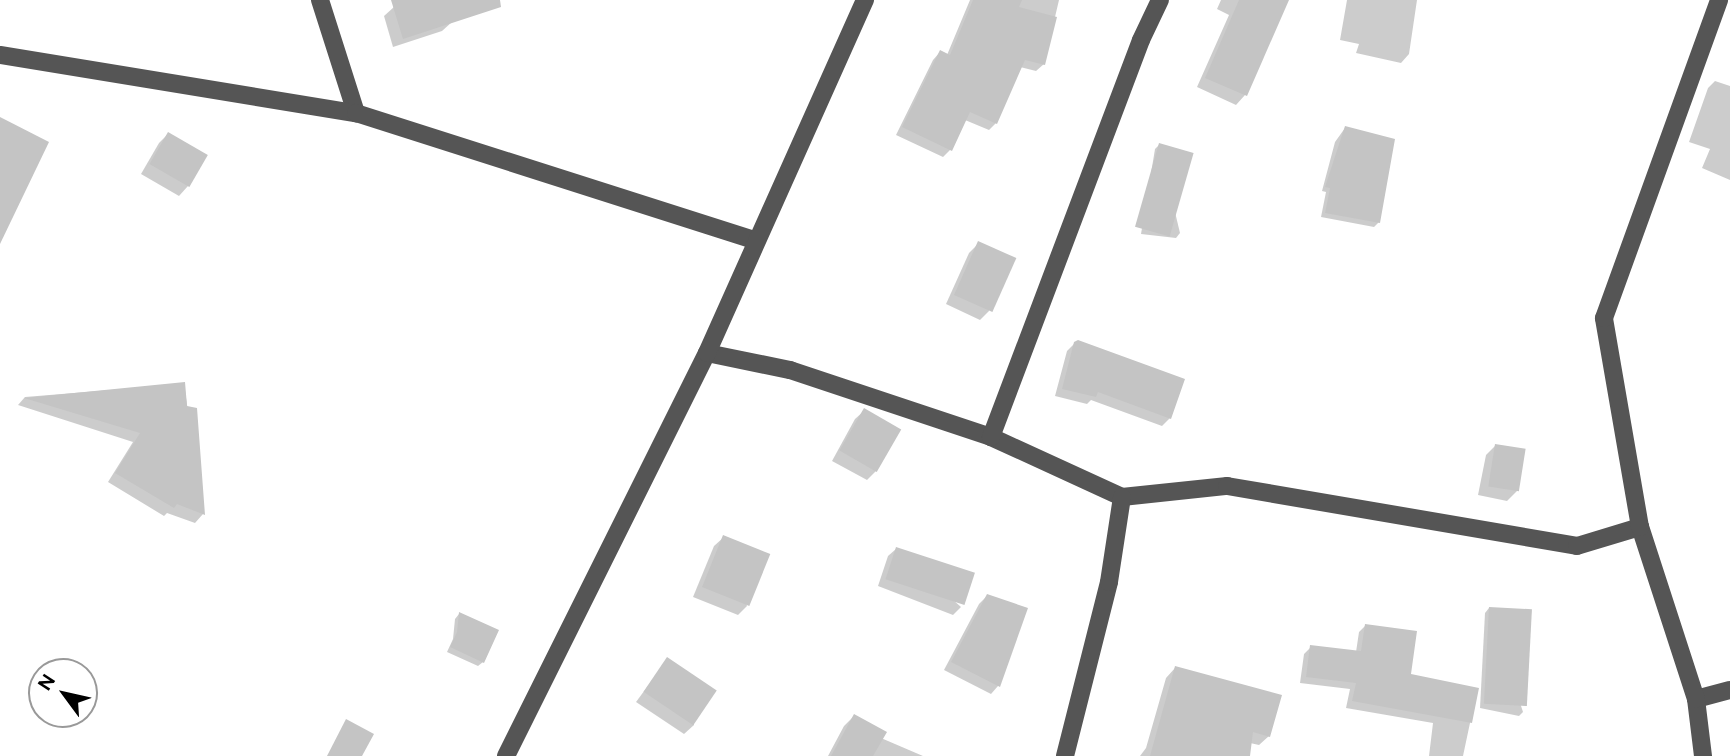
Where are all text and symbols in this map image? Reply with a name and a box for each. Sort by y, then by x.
north arrow [28,658,98,728]
text: N [33,670,60,695]

